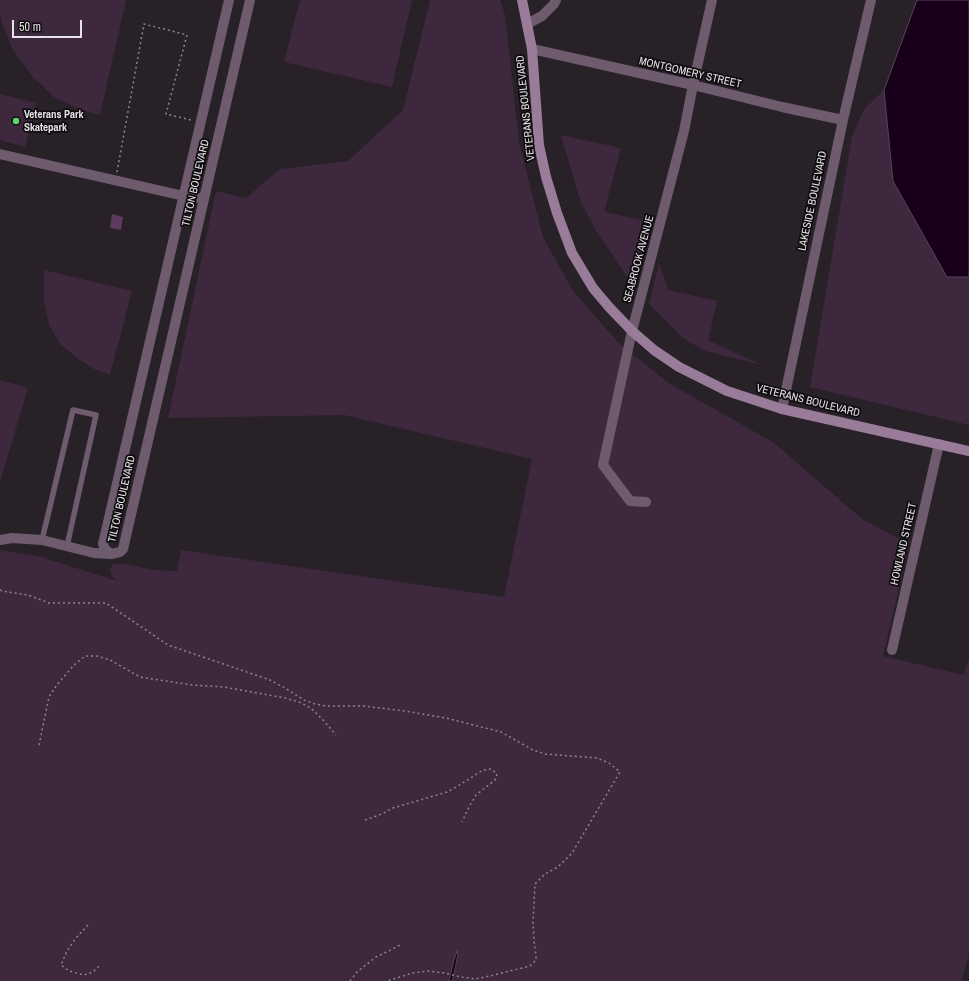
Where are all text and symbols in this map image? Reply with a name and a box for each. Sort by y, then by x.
scale bar [14,12,84,38]
text: 50 m [19,19,41,35]
street label: VETERANS BOULEVARD [514,55,538,161]
street label: MONTGOMERY STREET [638,55,742,91]
place label: Veterans Park Skatepark [24,108,84,134]
marker: Veterans Park Skatepark [11,116,21,126]
street label: TILTON BOULEVARD [180,138,212,228]
street label: LAKESIDE BOULEVARD [796,150,830,252]
street label: SEABROOK AVENUE [621,214,657,304]
street label: VETERANS BOULEVARD [755,382,861,420]
street label: TILTON BOULEVARD [106,454,138,544]
street label: HOWLAND STREET [888,501,920,587]

